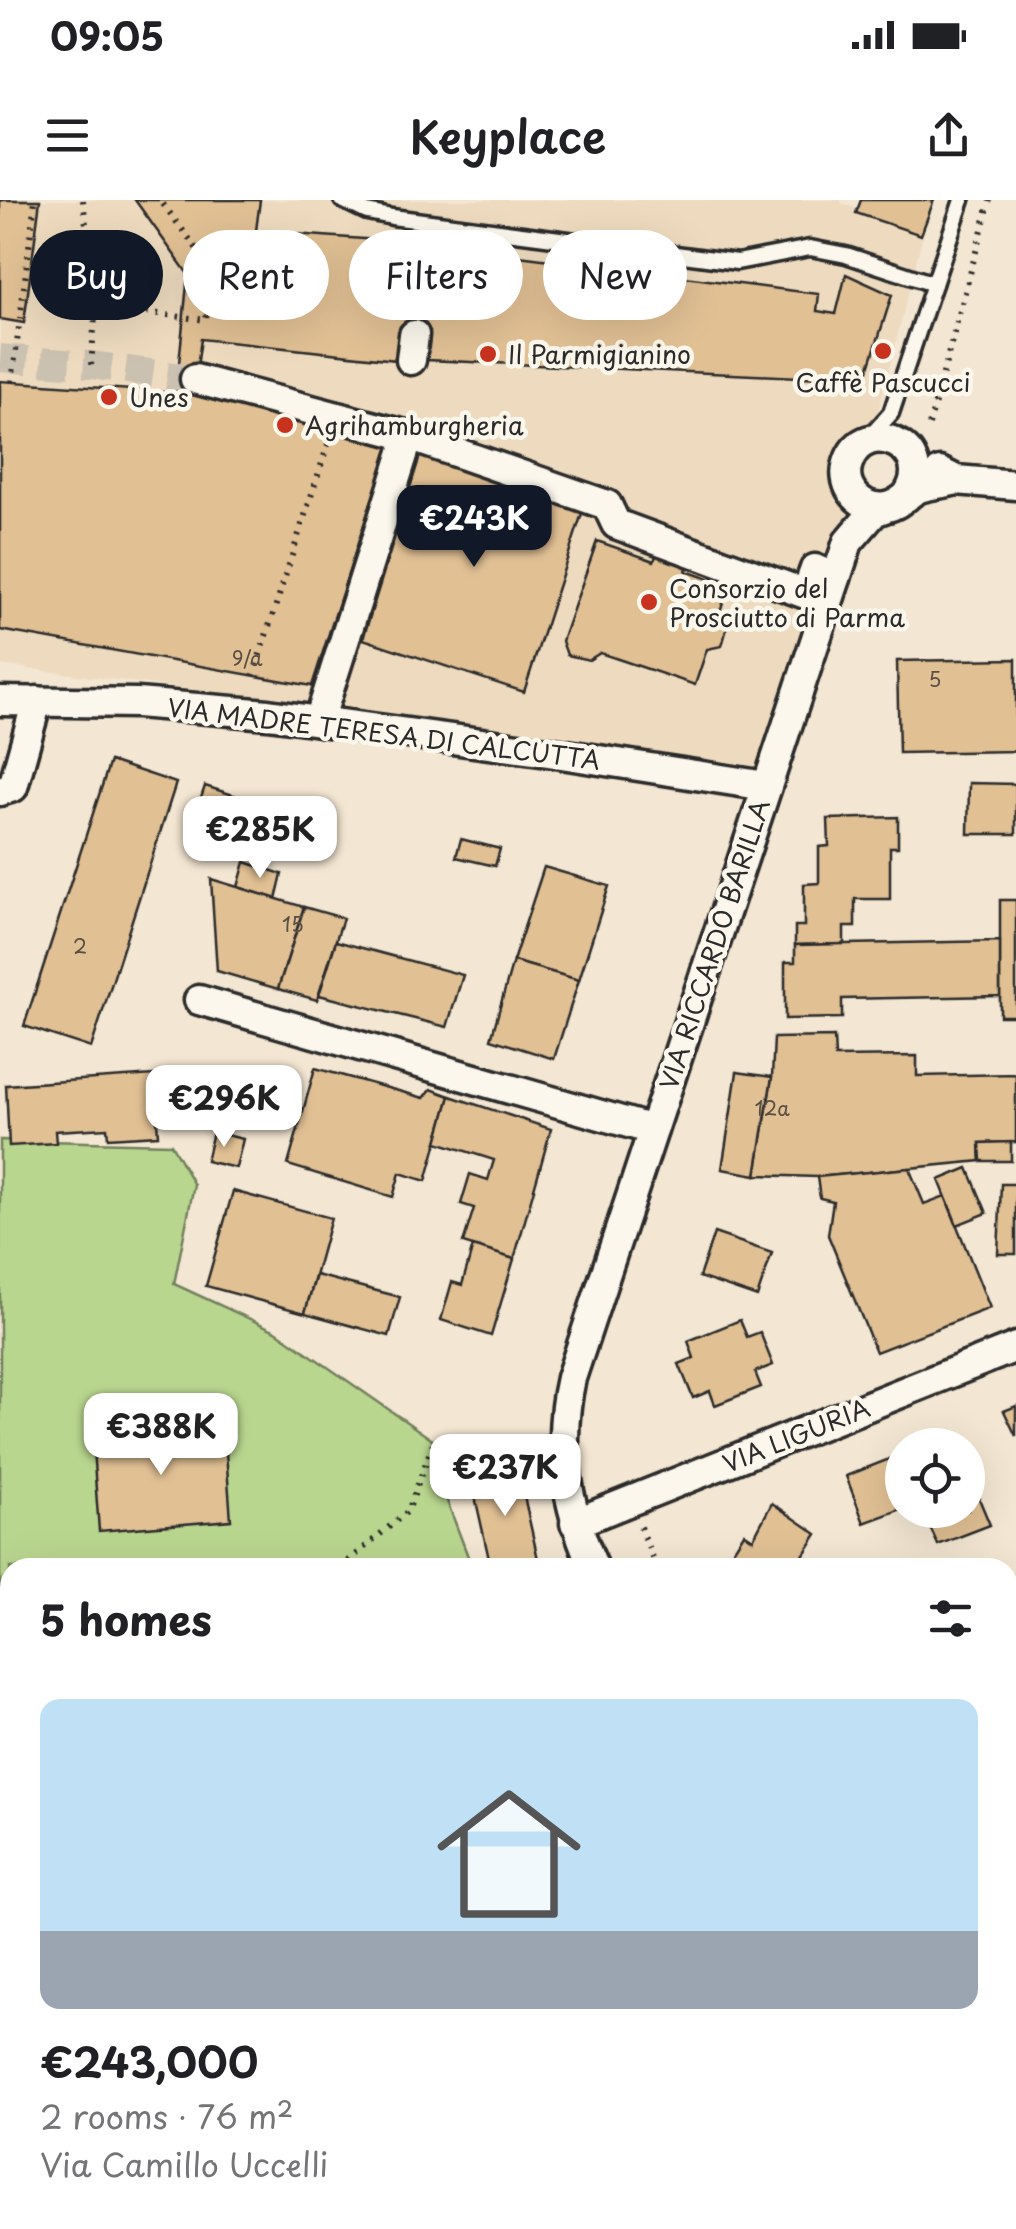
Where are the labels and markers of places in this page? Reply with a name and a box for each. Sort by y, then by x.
place label: Il Parmigianino [508,335,691,373]
marker: Caffè Pascucci [872,340,894,362]
marker: Il Parmigianino [477,343,499,365]
place label: Caffè Pascucci [796,363,970,401]
place label: Unes [129,378,189,416]
marker: Unes [98,386,120,408]
place label: Agrihamburgheria [305,406,524,444]
marker: Agrihamburgheria [274,414,296,436]
pin: €243K [404,485,544,570]
place label: Consorzio del Prosciutto di Parma [669,569,905,636]
marker: Consorzio del Prosciutto di Parma [638,591,660,613]
pin: €285K [190,796,330,881]
pin: €296K [154,1065,294,1150]
pin: €388K [91,1393,231,1478]
pin: €237K [435,1434,575,1519]

